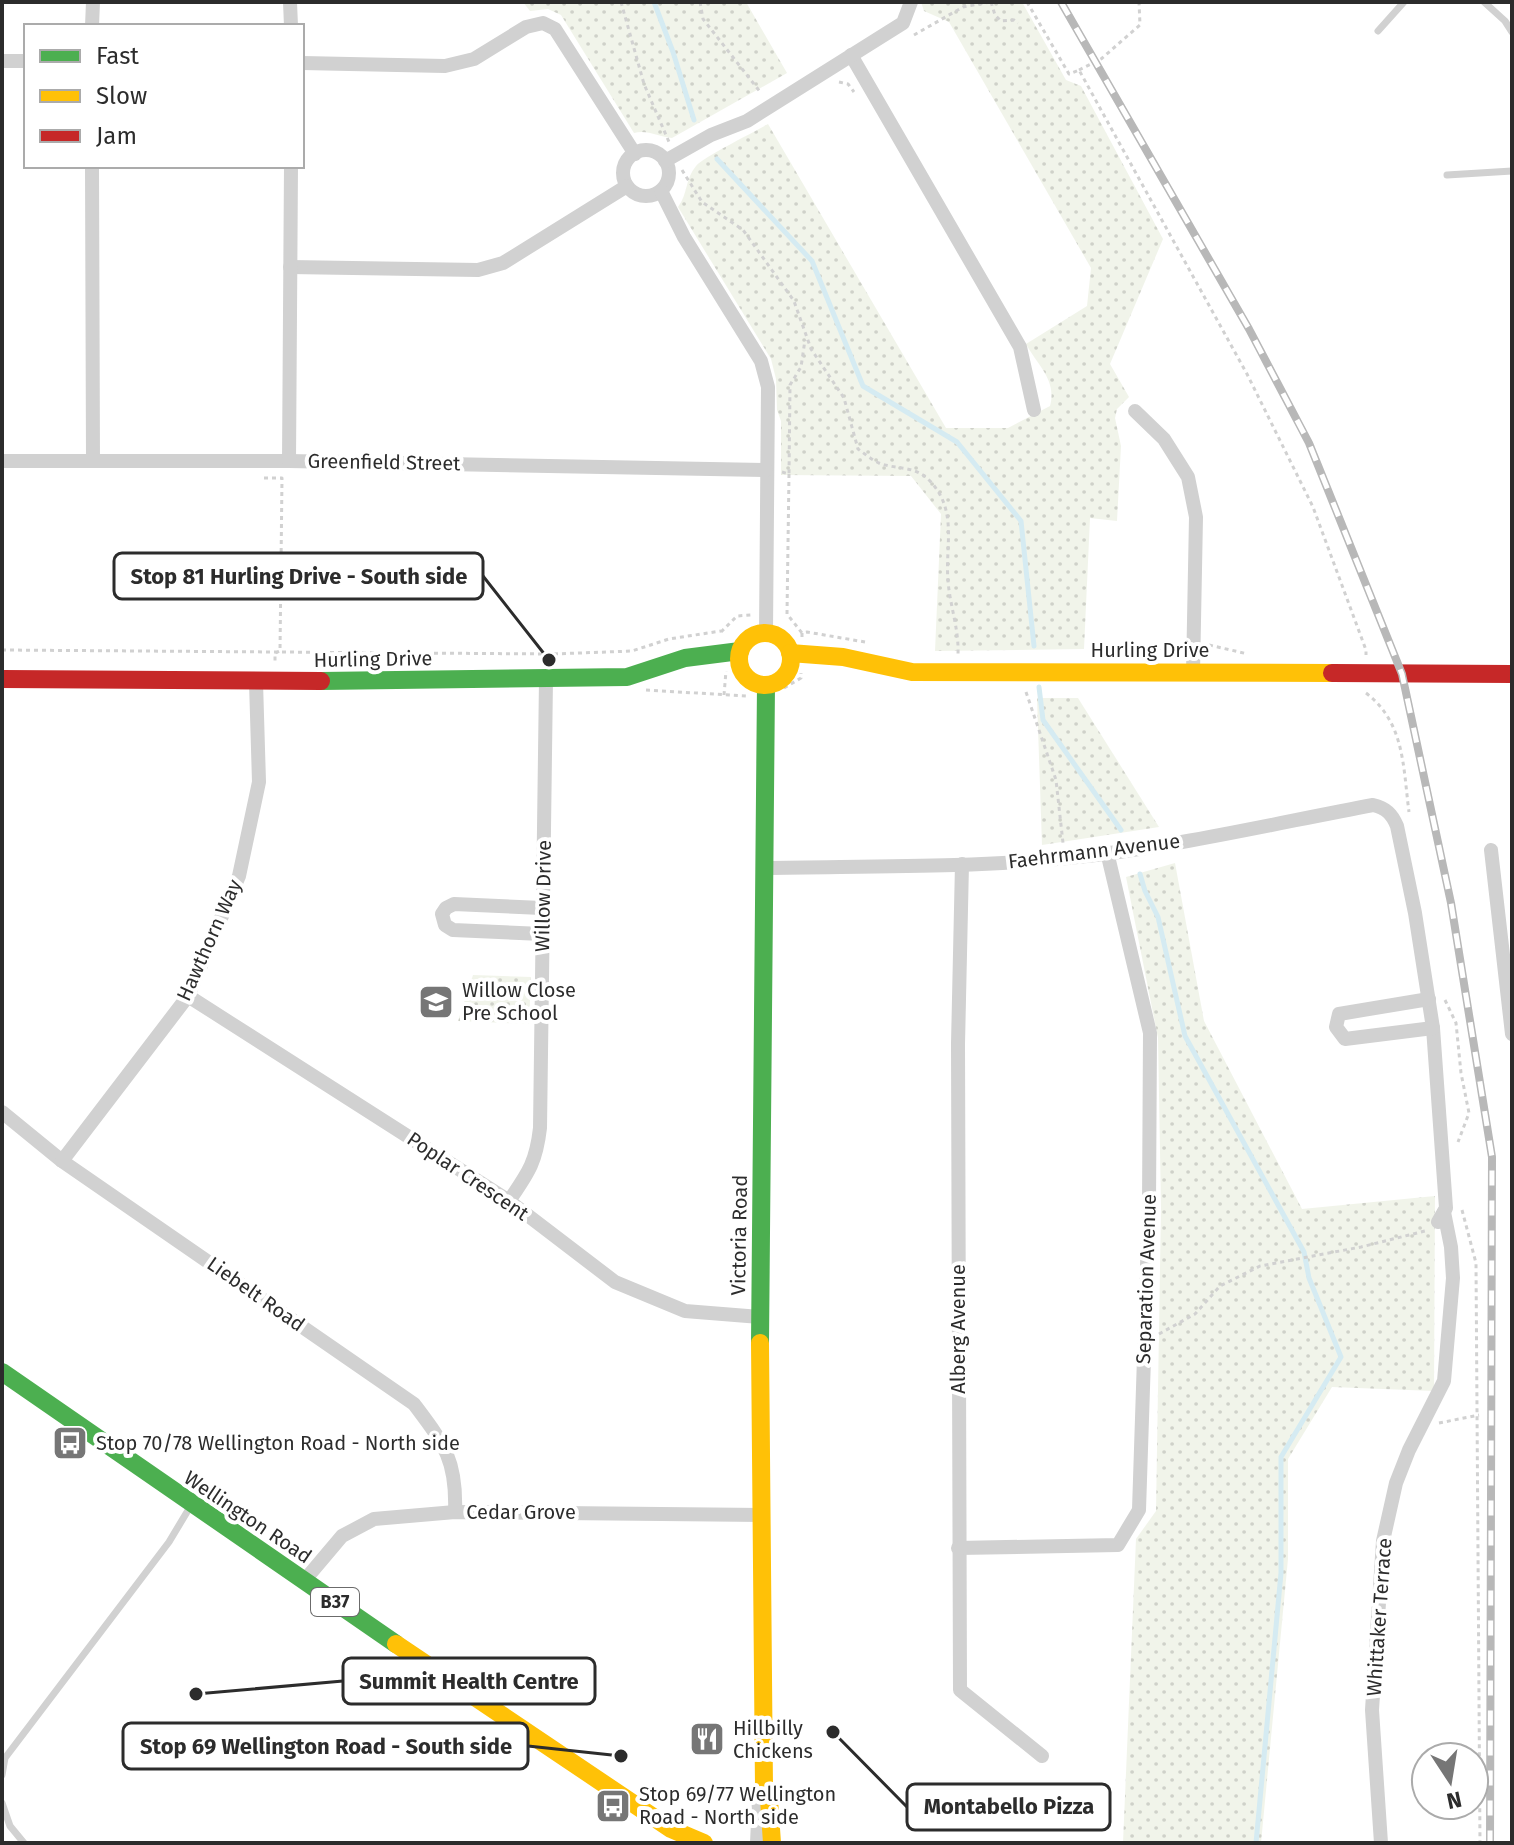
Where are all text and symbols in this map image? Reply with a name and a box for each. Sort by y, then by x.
legend [24,24,304,168]
text: Fast [96,42,139,70]
text: Slow [96,82,147,110]
text: Jam [96,122,137,150]
street label: Greenfield Street [307,449,461,475]
callout: Stop 81 Hurling Drive - South side [114,553,483,599]
text: Stop 81 Hurling Drive - South side [131,563,467,590]
street label: Hurling Drive [1091,638,1209,662]
street label: Hurling Drive [313,646,433,672]
street label: Faehrmann Avenue [1007,829,1181,873]
street label: Willow Drive [530,840,556,952]
street label: Hawthorn Way [172,875,247,1004]
place label: Willow Close Pre School [462,978,576,1025]
school or university icon: Willow Close Pre School [417,983,455,1021]
street label: Poplar Crescent [403,1126,534,1226]
street label: Victoria Road [726,1175,752,1295]
street label: Separation Avenue [1131,1194,1161,1364]
street label: Liebelt Road [203,1252,309,1336]
street label: Alberg Avenue [946,1264,970,1394]
bus stop icon: Stop 70/78 Wellington Road - North side [51,1424,89,1462]
place label: Stop 70/78 Wellington Road - North side [96,1431,460,1455]
street label: Wellington Road [180,1466,316,1568]
street label: Cedar Grove [466,1500,576,1524]
street label: Whittaker Terrace [1361,1537,1397,1697]
road number: B37 [311,1588,359,1616]
callout: Summit Health Centre [343,1658,595,1704]
text: Summit Health Centre [359,1668,579,1695]
place label: Hillbilly Chickens [733,1716,813,1763]
restaurant icon: Hillbilly Chickens [688,1720,726,1758]
callout: Stop 69 Wellington Road - South side [123,1723,528,1769]
text: Stop 69 Wellington Road - South side [140,1733,512,1760]
north arrow [1410,1741,1490,1821]
place label: Stop 69/77 Wellington Road - North side [639,1782,836,1829]
callout: Montabello Pizza [907,1784,1110,1830]
text: N [1444,1785,1464,1815]
bus stop icon: Stop 69/77 Wellington Road - North side [594,1787,632,1825]
text: Montabello Pizza [924,1793,1094,1820]

